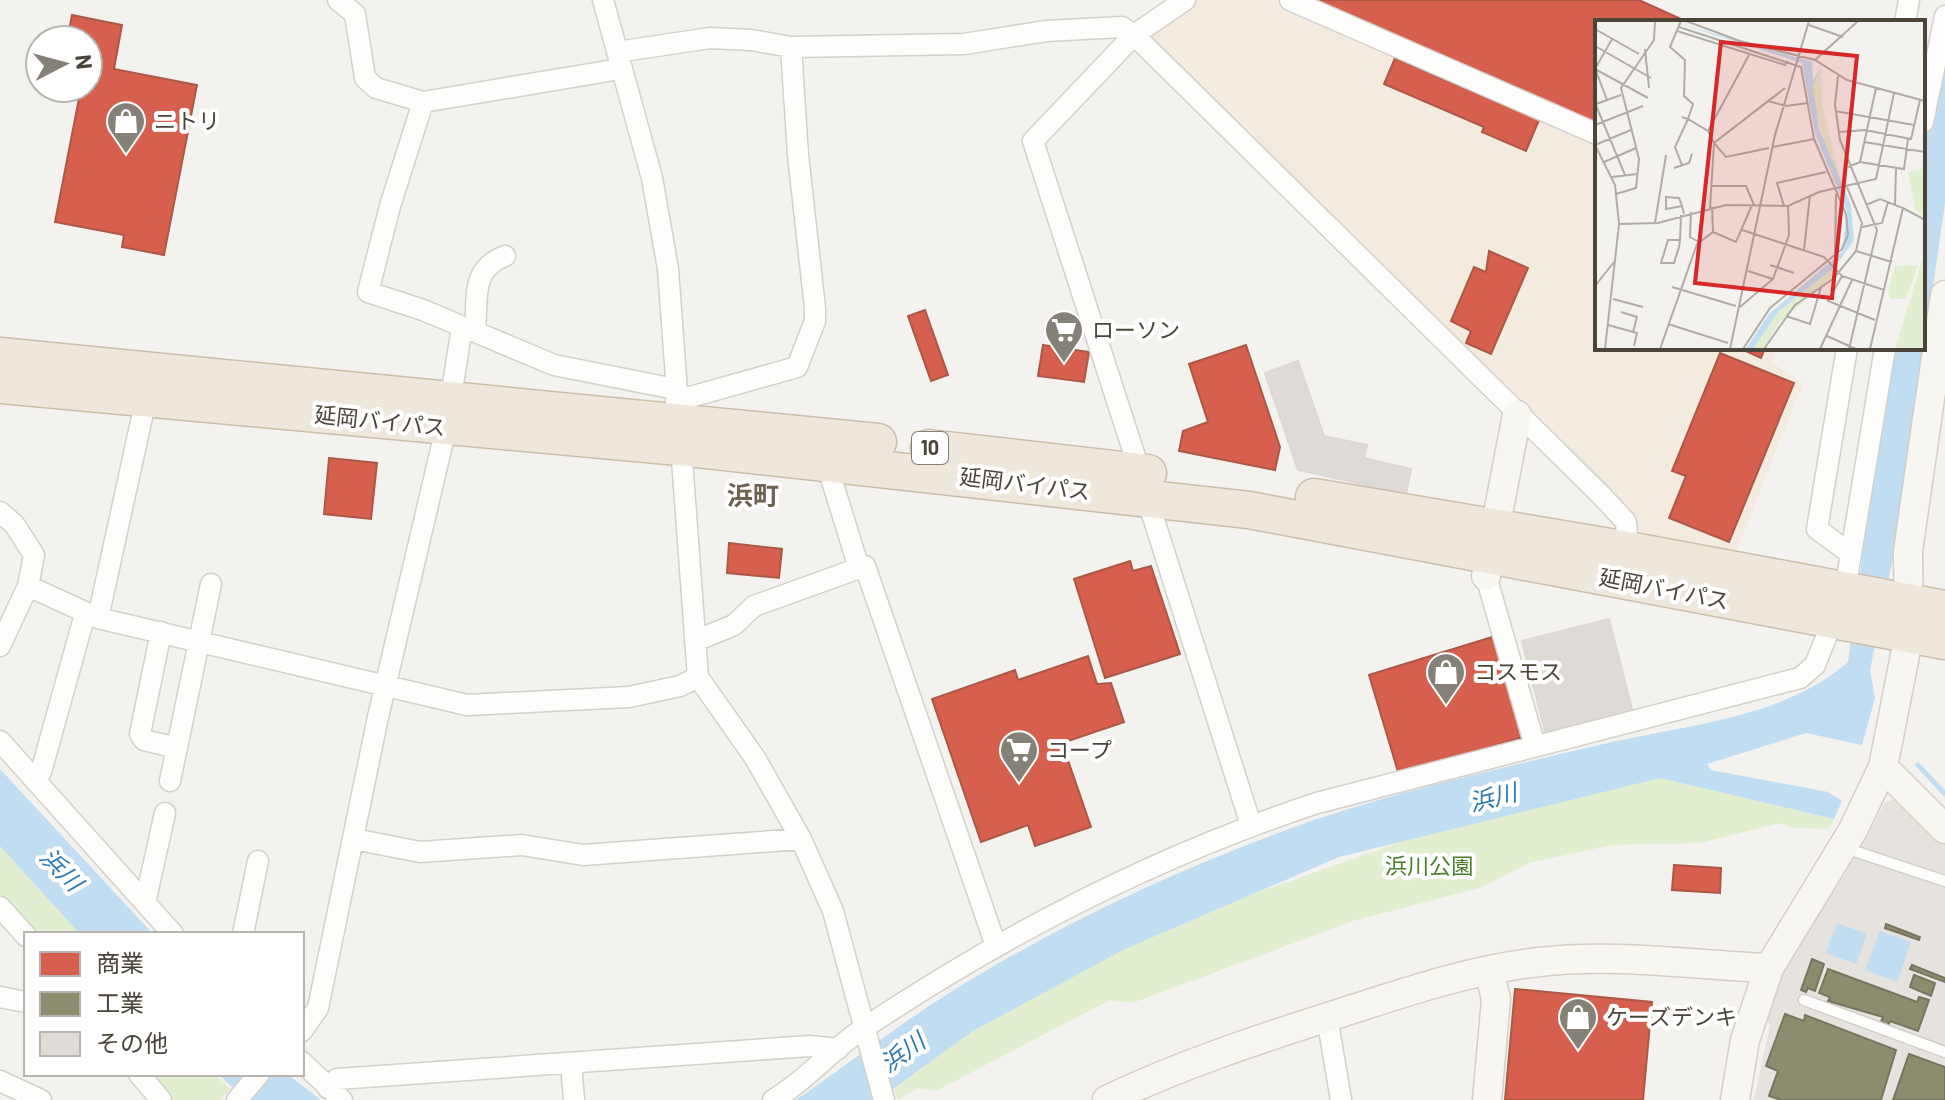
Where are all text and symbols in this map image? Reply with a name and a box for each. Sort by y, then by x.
inset map [1595,20,1925,350]
north arrow [24,24,104,104]
text: N [71,53,99,70]
shop icon: ニトリ [105,100,147,155]
place label: ニトリ [154,107,220,133]
supermarket icon: ローソン [1043,309,1085,364]
place label: ローソン [1092,316,1180,342]
street label: 延岡バイパス [313,400,447,440]
road number: 10 [912,432,948,464]
street label: 延岡バイパス [958,462,1092,504]
district label: 浜町 [727,479,779,510]
street label: 延岡バイパス [1597,563,1731,613]
shop icon: コスモス [1425,651,1467,706]
place label: コスモス [1474,658,1562,684]
supermarket icon: コープ [998,729,1040,784]
place label: コープ [1047,736,1112,762]
water label: 浜川 [1466,776,1522,816]
water label: 浜川 [35,842,91,898]
park label: 浜川公園 [1385,852,1473,878]
legend [24,932,304,1076]
text: 商業 [96,948,144,977]
text: 工業 [96,988,144,1017]
shop icon: ケーズデンキ [1557,996,1599,1051]
place label: ケーズデンキ [1606,1003,1737,1029]
water label: 浜川 [874,1024,932,1078]
text: その他 [96,1028,168,1057]

